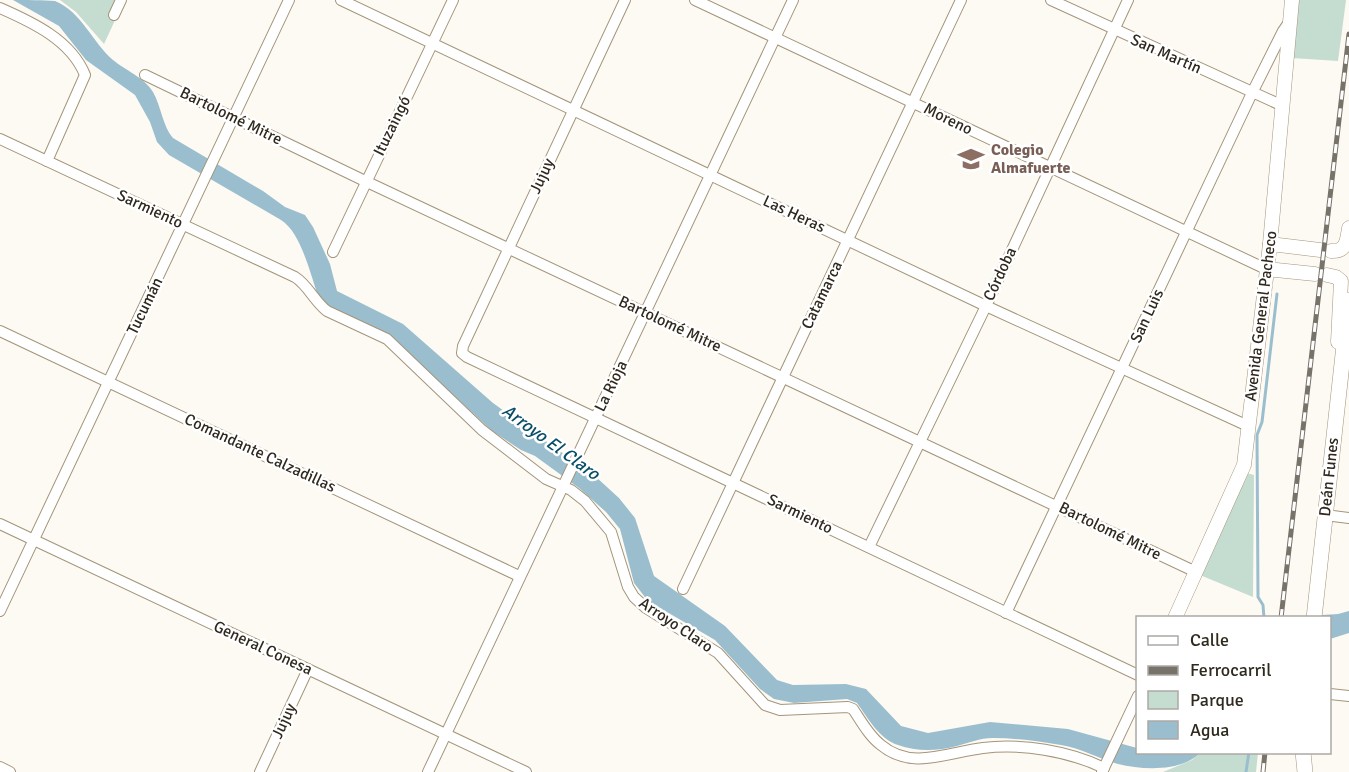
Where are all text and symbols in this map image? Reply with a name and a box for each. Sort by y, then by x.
street label: San Martín [1128,30,1204,78]
street label: Bartolomé Mitre [177,83,285,149]
street label: Ituzaingó [369,93,415,159]
street label: Moreno [920,99,976,139]
place label: Colegio Almafuerte [991,140,1071,178]
school or university icon: Colegio Almafuerte [956,144,986,174]
street label: Jujuy [525,155,559,197]
street label: Sarmiento [114,185,186,233]
street label: Las Heras [760,191,828,237]
street label: Avenida General Pacheco [1241,230,1281,402]
street label: Córdoba [979,244,1021,304]
street label: Catamarca [797,258,847,332]
street label: Tucumán [123,274,167,338]
street label: San Luis [1126,286,1168,346]
street label: Bartolomé Mitre [615,291,725,357]
street label: La Rioja [590,357,632,415]
water label: Arroyo El Claro [498,399,605,486]
street label: Comandante Calzadillas [181,409,339,497]
street label: Deán Funes [1315,437,1343,517]
street label: Sarmiento [764,490,836,538]
street label: Bartolomé Mitre [1056,498,1164,564]
street label: Arroyo Claro [635,593,717,657]
street label: General Conesa [210,616,316,680]
legend [1136,616,1331,754]
text: Calle [1190,629,1229,651]
text: Ferrocarril [1190,659,1271,681]
text: Parque [1190,689,1244,711]
street label: Jujuy [267,700,301,742]
text: Agua [1190,719,1229,741]

